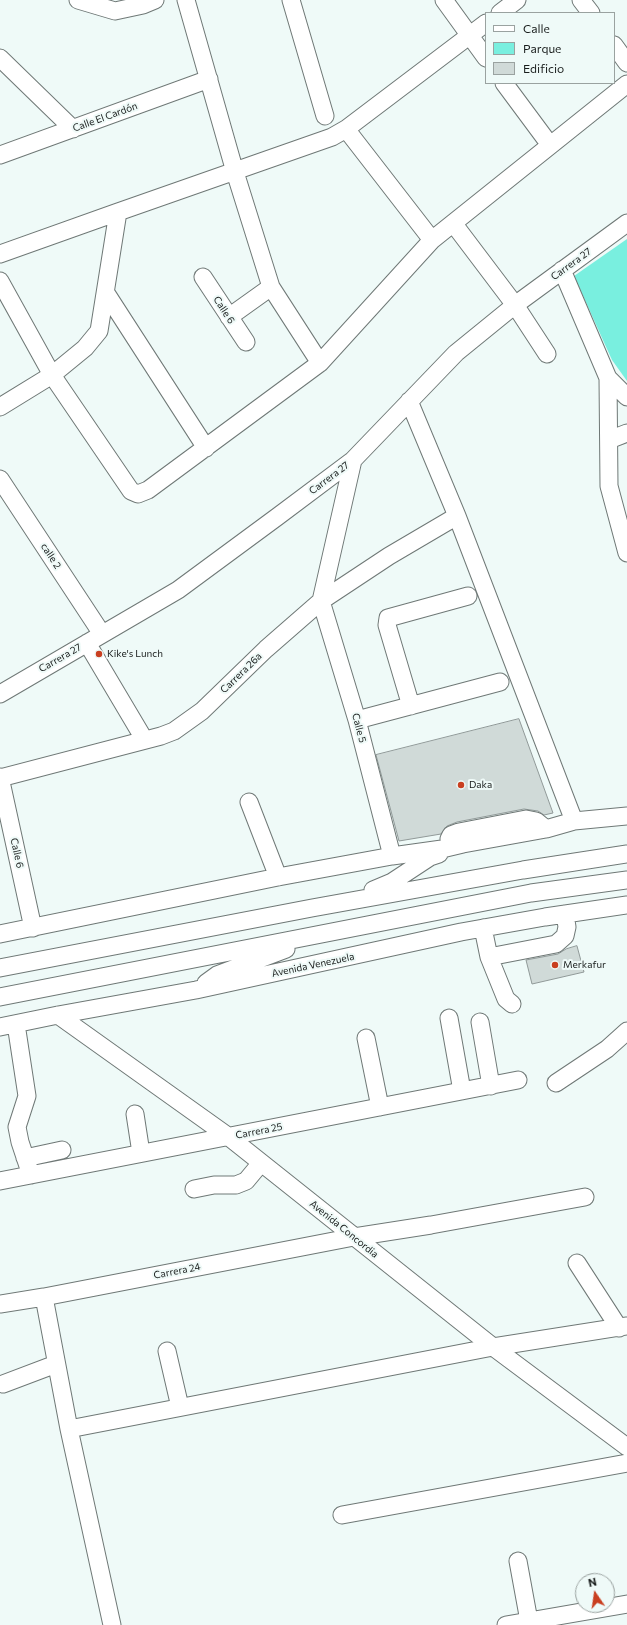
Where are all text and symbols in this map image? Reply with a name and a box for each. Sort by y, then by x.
legend [485,12,615,84]
text: Calle [523,21,550,35]
text: Parque [523,41,561,55]
text: Edificio [523,61,564,75]
street label: Calle El Cardón [71,100,139,134]
street label: Carrera 27 [548,245,594,283]
street label: Calle 6 [211,294,237,326]
street label: Carrera 27 [307,459,351,497]
street label: calle 2 [38,541,64,571]
street label: Carrera 27 [37,641,83,675]
place label: Kike's Lunch [107,648,163,660]
marker: Kike's Lunch [94,649,104,659]
street label: Carrera 26a [218,650,264,696]
street label: Calle 5 [349,712,369,744]
place label: Daka [469,779,492,791]
marker: Daka [456,780,466,790]
street label: Calle 6 [8,837,26,869]
street label: Avenida Venezuela [271,950,355,980]
place label: Merkafur [563,959,606,971]
marker: Merkafur [550,960,560,970]
street label: Carrera 25 [235,1121,283,1141]
street label: Avenida Concordia [307,1198,381,1260]
street label: Carrera 24 [152,1261,202,1281]
north arrow [575,1573,615,1613]
text: N [587,1575,598,1589]

